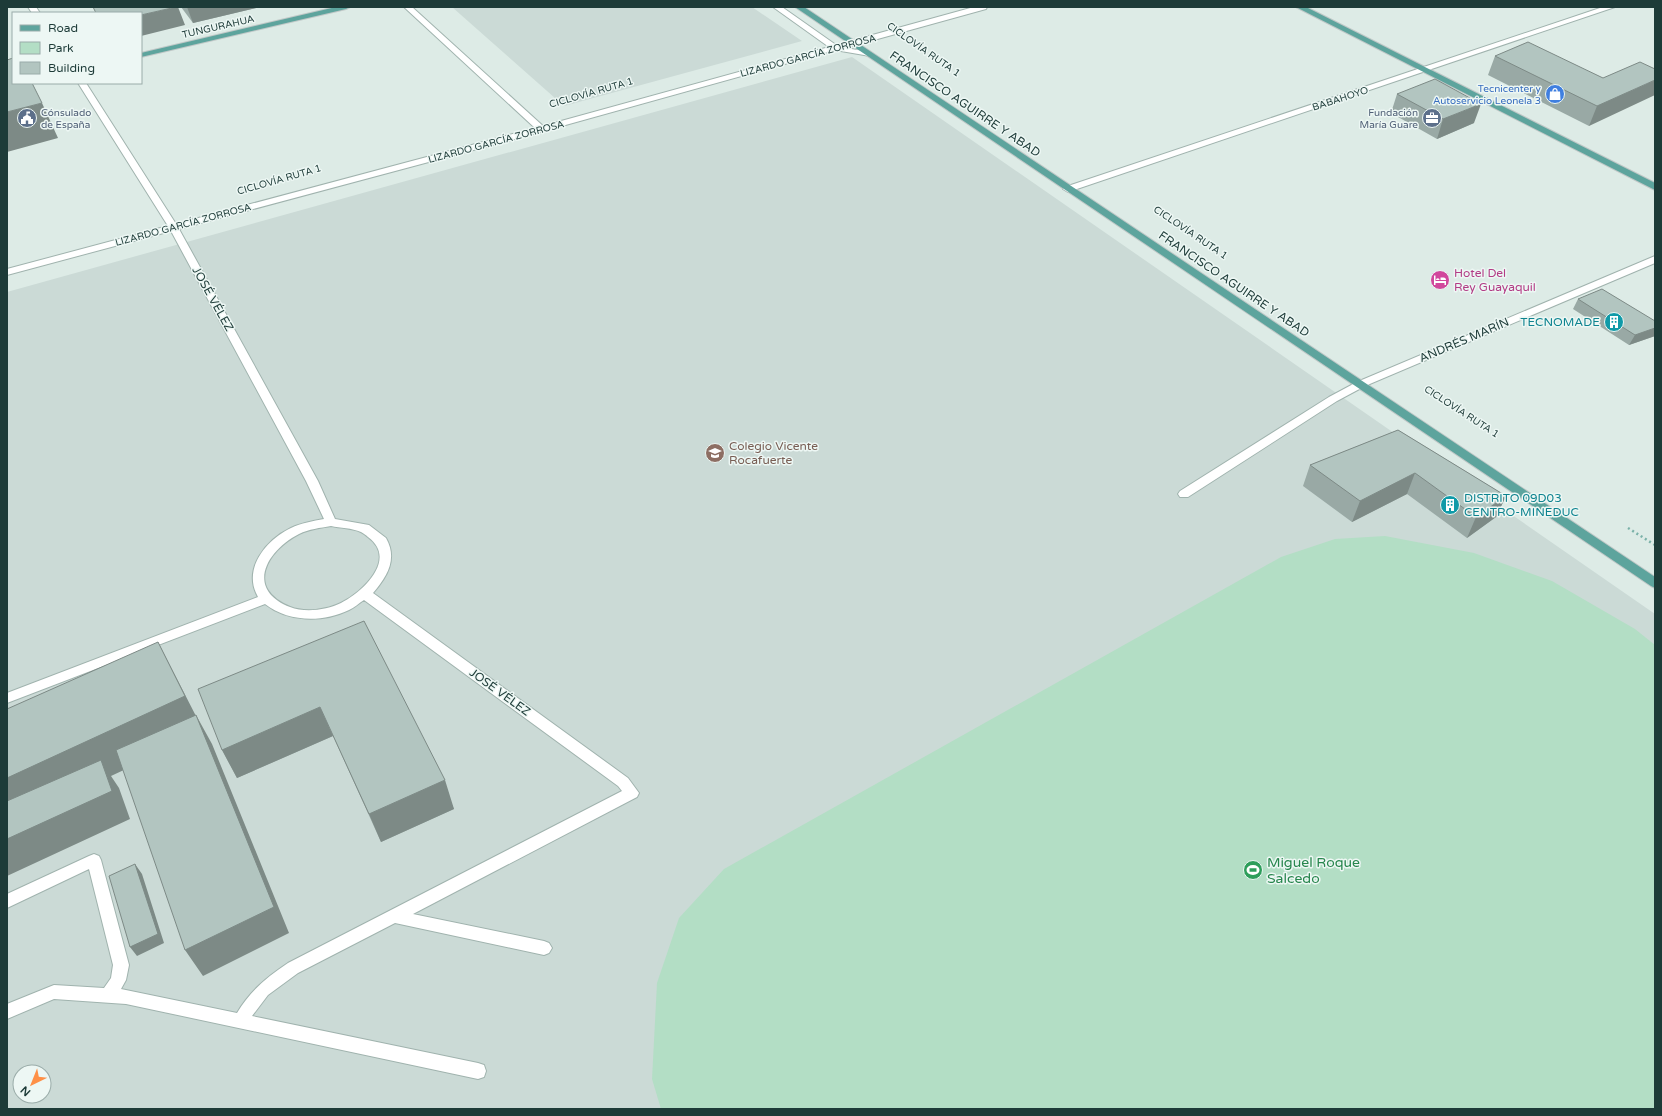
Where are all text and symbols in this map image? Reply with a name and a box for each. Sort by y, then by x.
legend [12,12,142,84]
street label: TUNGURAHUA [181,13,256,41]
street label: CICLOVÍA RUTA 1 [884,20,962,80]
text: Road [48,21,78,35]
street label: LIZARDO GARCÍA ZORROSA [739,32,878,80]
text: Park [48,41,74,55]
street label: FRANCISCO AGUIRRE Y ABAD [887,48,1043,160]
text: Building [48,61,95,75]
street label: CICLOVÍA RUTA 1 [548,75,635,111]
place label: Tecnicenter y Autoservicio Leonela 3 [1433,83,1542,107]
shop icon: Tecnicenter y Autoservicio Leonela 3 [1544,83,1566,105]
street label: BABAHOYO [1311,84,1370,114]
public building icon: Cónsulado de España [16,107,38,129]
place label: Cónsulado de España [41,107,91,131]
place label: Fundación María Guare [1360,107,1418,131]
office icon: Fundación María Guare [1421,107,1443,129]
street label: LIZARDO GARCÍA ZORROSA [427,118,566,166]
street label: CICLOVÍA RUTA 1 [236,162,323,198]
street label: LIZARDO GARCÍA ZORROSA [114,201,253,249]
street label: CICLOVÍA RUTA 1 [1151,204,1230,262]
street label: FRANCISCO AGUIRRE Y ABAD [1156,228,1312,340]
street label: JOSÉ VÉLEZ [189,264,237,334]
place label: Hotel Del Rey Guayaquil [1454,266,1536,294]
hotel icon: Hotel Del Rey Guayaquil [1429,269,1451,291]
building icon: TECNOMADE [1603,311,1625,333]
street label: ANDRÉS MARÍN [1417,315,1511,365]
place label: TECNOMADE [1520,315,1600,329]
street label: CICLOVÍA RUTA 1 [1422,383,1501,441]
place label: Colegio Vicente Rocafuerte [729,439,818,467]
school or university icon: Colegio Vicente Rocafuerte [704,442,726,464]
place label: DISTRITO 09D03 CENTRO-MINEDUC [1464,491,1579,519]
building icon: DISTRITO 09D03 CENTRO-MINEDUC [1439,494,1461,516]
street label: JOSÉ VÉLEZ [467,665,533,719]
place label: Miguel Roque Salcedo [1267,854,1360,887]
sports icon: Miguel Roque Salcedo [1242,859,1264,881]
north arrow [12,1064,52,1104]
text: N [18,1083,33,1099]

